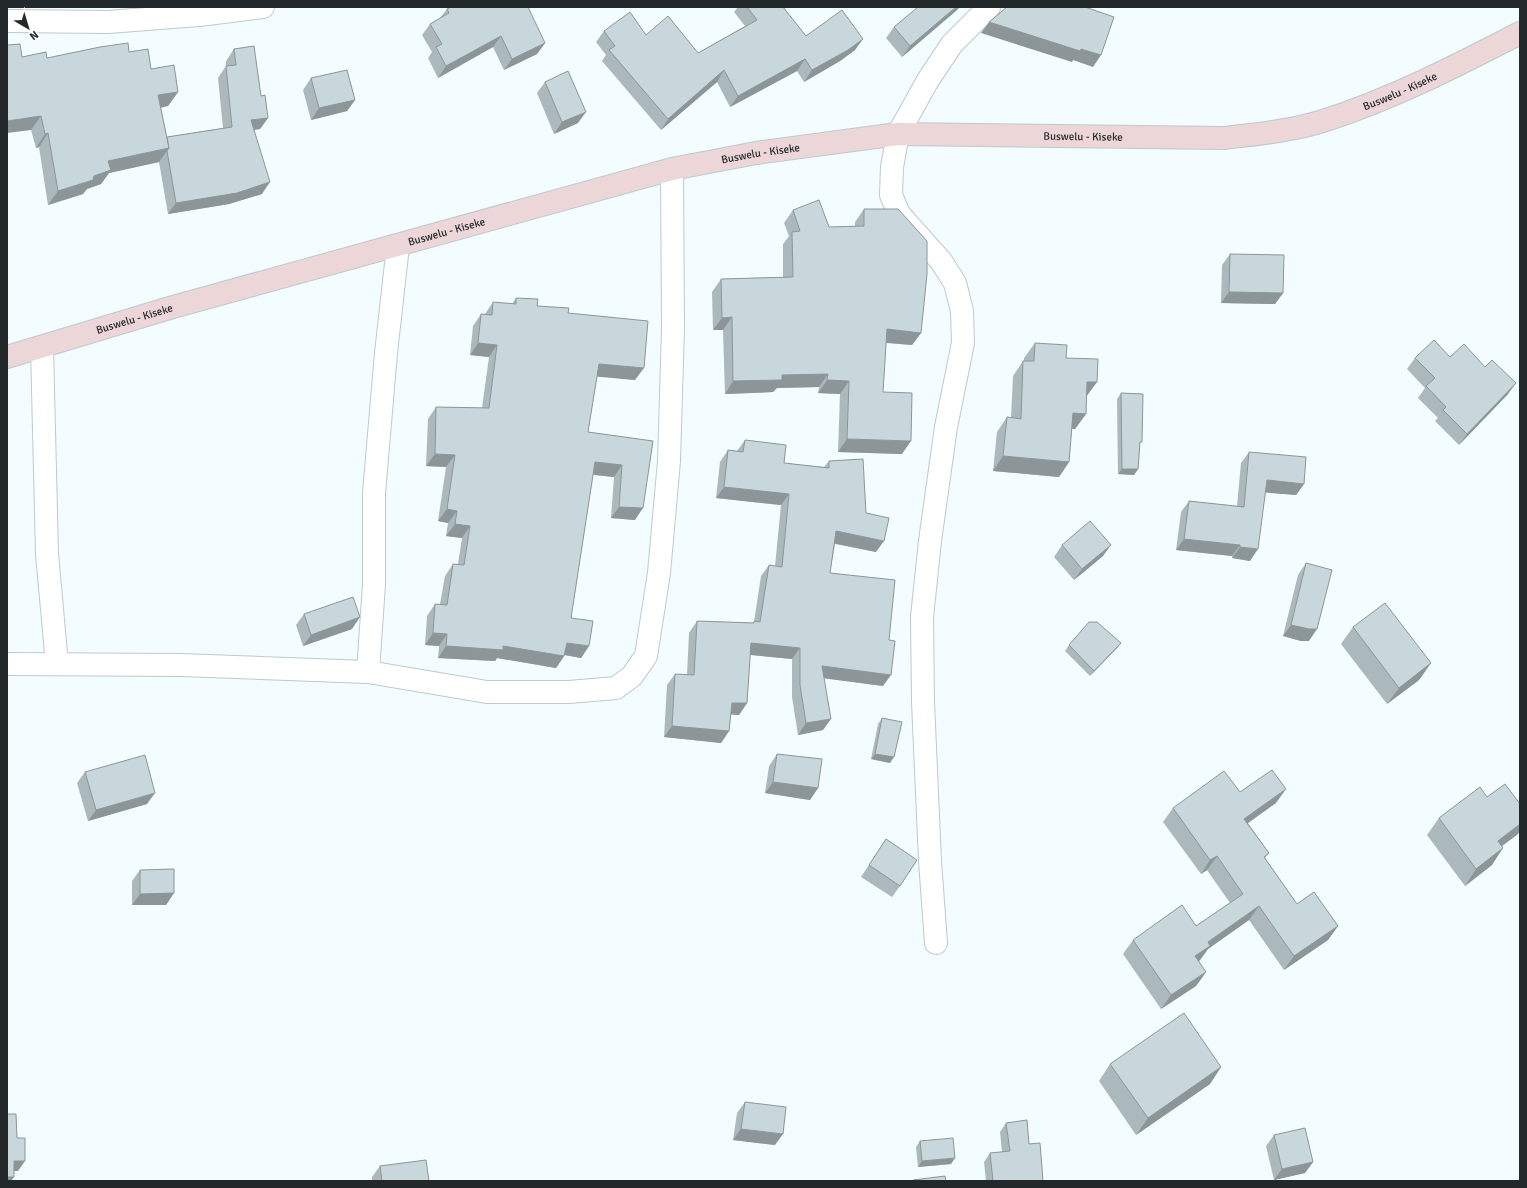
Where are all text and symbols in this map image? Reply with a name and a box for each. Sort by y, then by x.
north arrow [8,8,48,48]
text: N [27,28,41,43]
street label: Buswelu - Kiseke [1361,70,1439,113]
street label: Buswelu - Kiseke [1043,130,1123,144]
street label: Buswelu - Kiseke [720,141,801,166]
street label: Buswelu - Kiseke [407,215,487,249]
street label: Buswelu - Kiseke [95,301,174,337]

